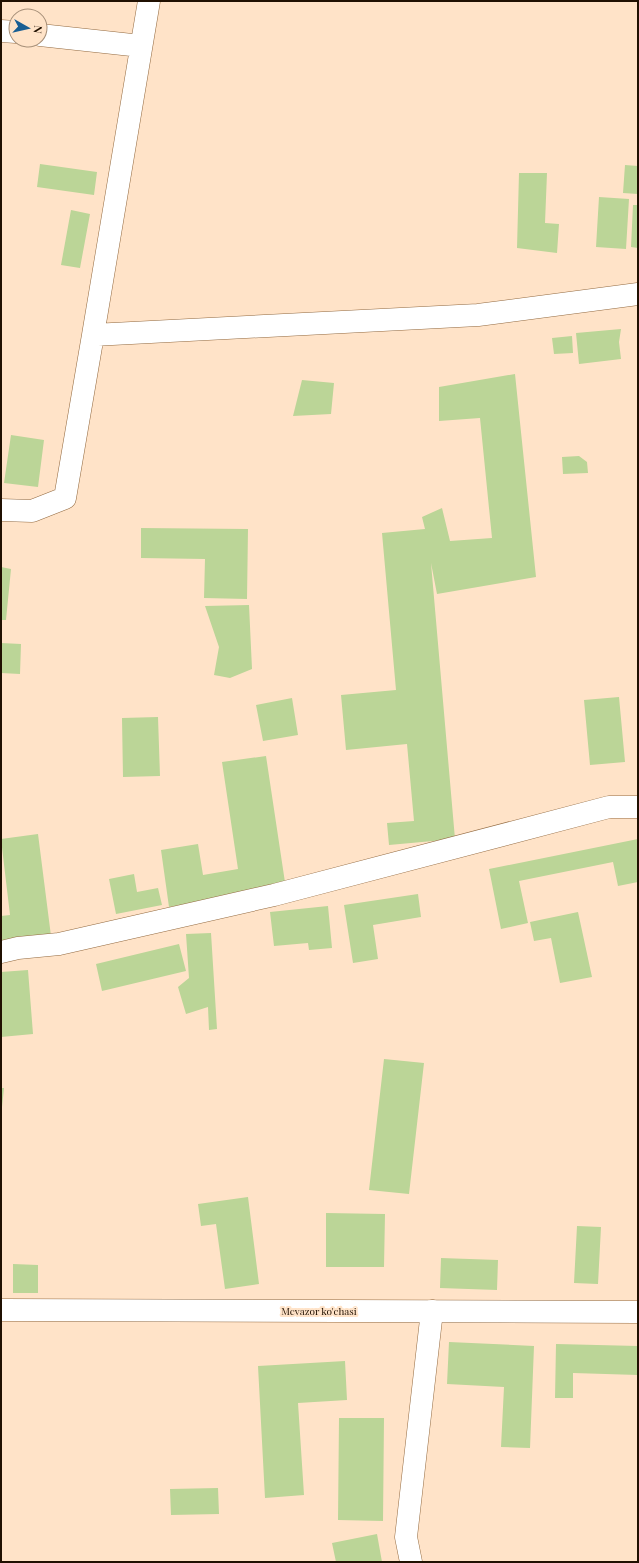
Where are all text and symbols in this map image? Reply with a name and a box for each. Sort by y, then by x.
north arrow [8,8,48,48]
text: N [30,24,46,34]
street label: Mevazor ko'chasi [281,1304,357,1318]

